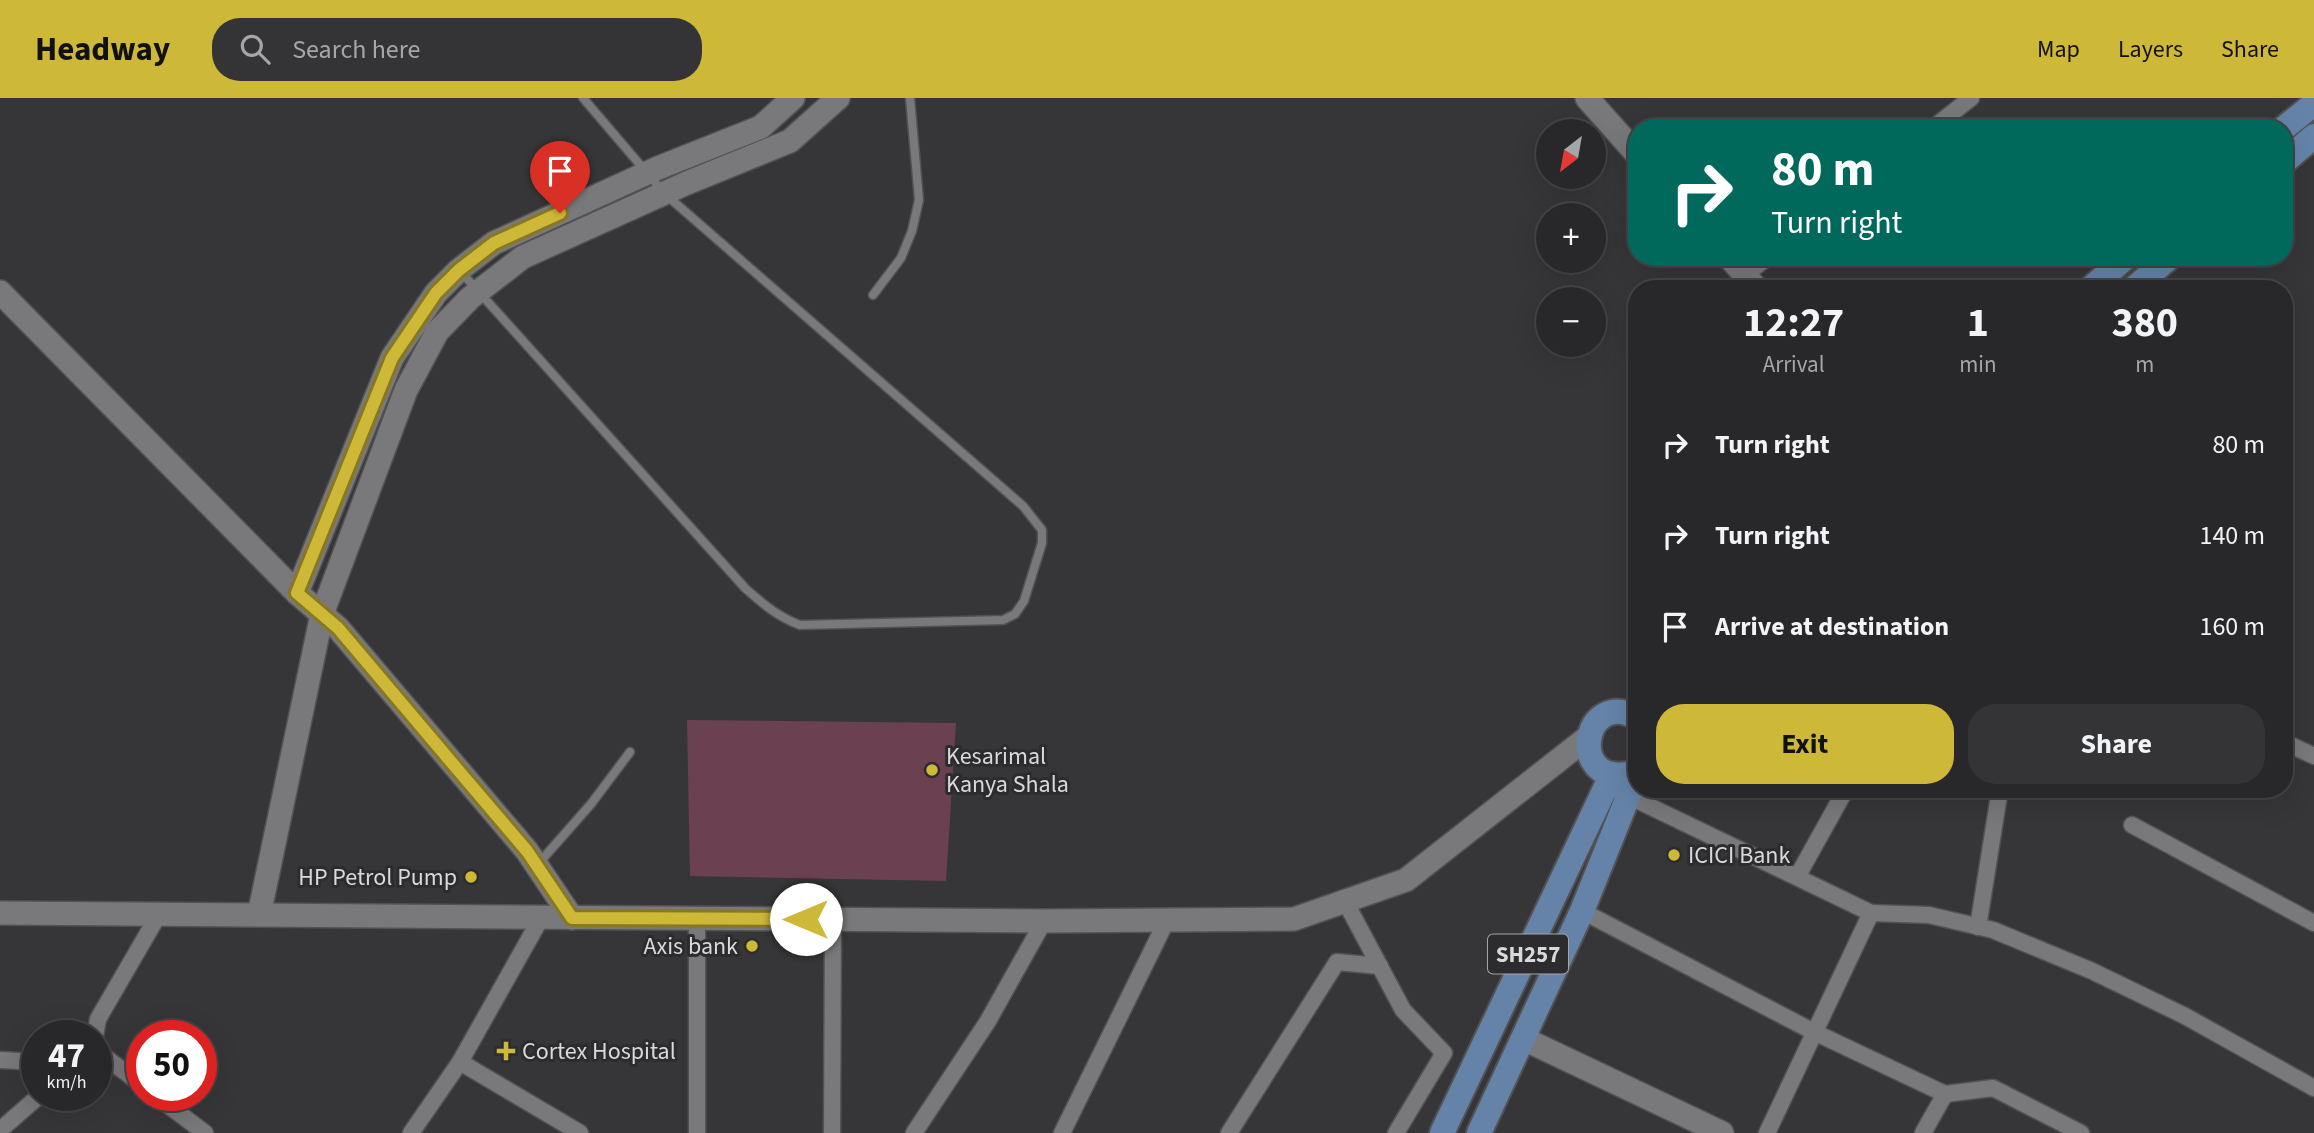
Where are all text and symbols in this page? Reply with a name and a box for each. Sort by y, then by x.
search box [212,18,702,81]
text: Headway [35,26,170,73]
icon: search [236,30,274,68]
text: Search here [292,31,420,68]
text: Map [2037,32,2080,67]
text: Layers [2118,32,2183,67]
text: Share [2221,32,2279,67]
north arrow [1536,119,1606,189]
map controls [1536,119,1606,357]
text: 80 m [1771,135,1875,205]
pin [530,141,590,213]
icon: right [1656,147,1747,238]
icon: arrive [541,152,579,190]
text: Turn right [1771,200,1902,246]
button: + [1536,203,1606,273]
button: − [1536,287,1606,357]
text: 12:27 [1743,293,1844,353]
text: 1 [1967,293,1989,353]
text: 380 [2111,293,2178,353]
text: Arrival [1763,348,1825,381]
text: min [1959,348,1997,381]
text: m [2135,348,2154,381]
icon: right [1656,426,1694,464]
text: Turn right [1715,426,1830,463]
text: 80 m [2212,426,2265,463]
icon: right [1656,517,1694,555]
text: Turn right [1715,517,1830,554]
text: 140 m [2199,517,2265,554]
icon: arrive [1656,608,1694,646]
text: Arrive at destination [1715,608,1949,645]
text: 160 m [2199,608,2265,645]
button: Exit [1656,704,1954,784]
button: Share [1968,704,2265,784]
place label: Kesarimal Kanya Shala [946,739,1069,802]
marker: Kesarimal Kanya Shala [924,762,940,778]
place label: ICICI Bank [1688,838,1790,873]
marker: ICICI Bank [1666,847,1682,863]
place label: HP Petrol Pump [298,860,457,895]
marker: HP Petrol Pump [463,869,479,885]
position arrow [769,882,843,956]
place label: Axis bank [644,929,738,964]
road number: SH257 [1488,934,1568,974]
marker: Axis bank [744,938,760,954]
speed limit sign: 50 [126,1020,217,1111]
text: 47 [48,1031,85,1081]
place label: Cortex Hospital [522,1034,676,1069]
marker: Cortex Hospital [496,1041,516,1061]
text: km/h [47,1070,86,1095]

